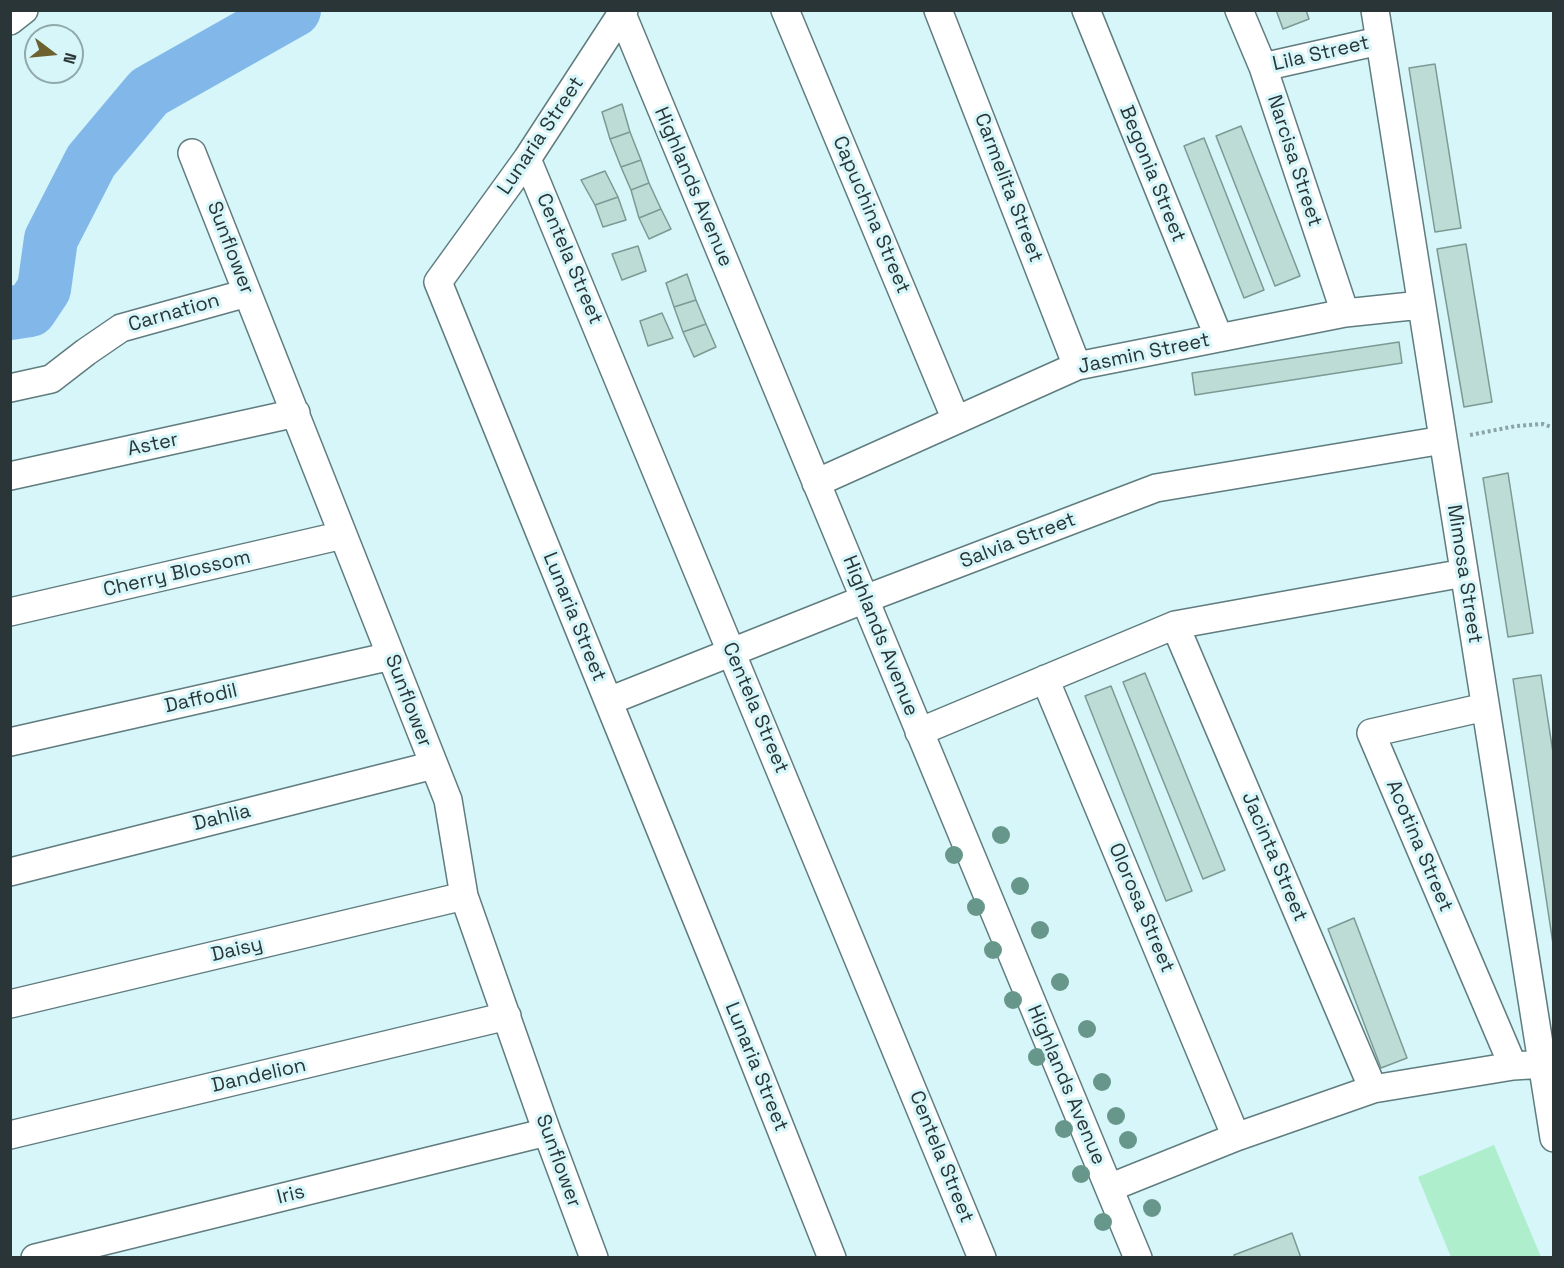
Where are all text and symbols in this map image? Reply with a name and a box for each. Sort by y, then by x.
north arrow [24,24,84,84]
street label: Lila Street [1270,31,1372,77]
text: N [58,50,81,67]
street label: Lunaria Street [493,72,589,200]
street label: Narcisa Street [1261,92,1327,230]
street label: Begonia Street [1114,102,1190,246]
street label: Highlands Avenue [649,104,737,270]
street label: Carmelita Street [969,110,1047,266]
street label: Capuchina Street [827,133,915,297]
street label: Centela Street [531,190,607,328]
street label: Sunflower [201,198,259,298]
street label: Carnation [126,289,222,337]
street label: Jasmin Street [1076,328,1212,380]
street label: Aster [125,428,181,462]
street label: Mimosa Street [1441,503,1487,645]
street label: Salvia Street [957,508,1079,574]
street label: Cherry Blossom [101,545,253,603]
street label: Lunaria Street [537,549,611,685]
street label: Highlands Avenue [837,552,923,720]
street label: Centela Street [717,639,793,777]
street label: Sunflower [379,651,437,751]
street label: Daffodil [162,679,240,719]
street label: Acotina Street [1380,777,1458,915]
street label: Jacinta Street [1236,789,1312,925]
street label: Dahlia [191,799,253,837]
street label: Olorosa Street [1103,840,1179,976]
street label: Daisy [209,932,265,968]
street label: Lunaria Street [719,999,793,1135]
street label: Highlands Avenue [1022,1002,1110,1168]
street label: Dandelion [209,1053,309,1099]
street label: Centela Street [904,1088,978,1226]
street label: Sunflower [530,1111,586,1211]
street label: Iris [275,1180,307,1210]

